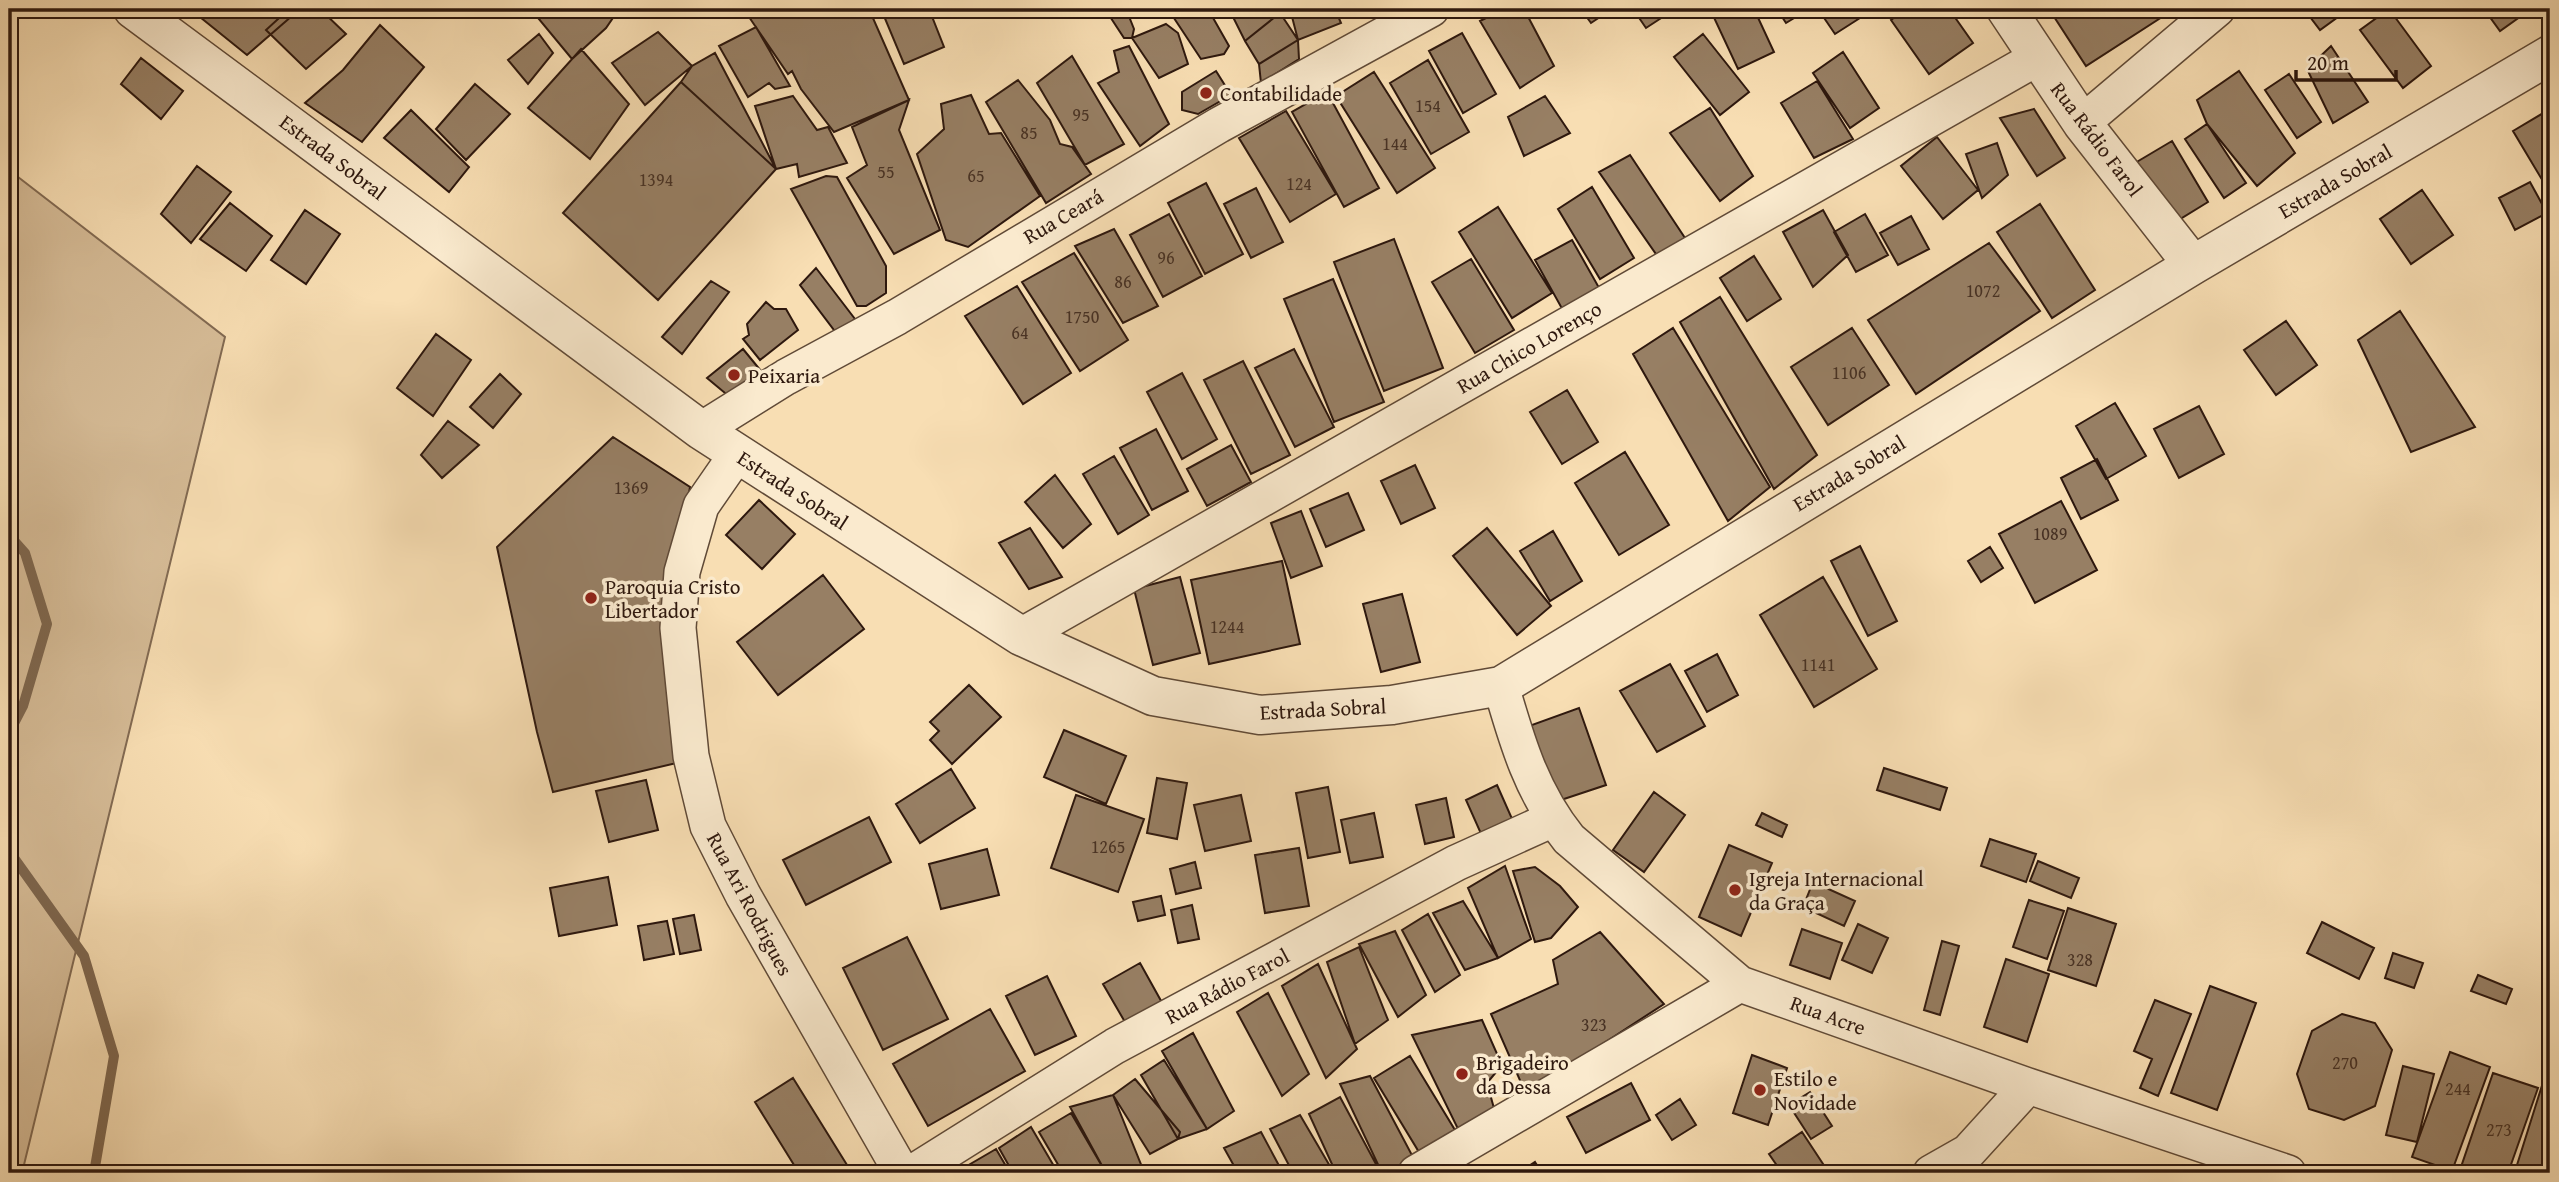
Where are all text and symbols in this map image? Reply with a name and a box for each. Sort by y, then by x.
scale bar [2296,38,2396,82]
text: 20 m [2307,47,2349,78]
street label: Rua Rádio Farol [2043,75,2151,203]
place label: Contabilidade [1220,78,1342,109]
marker: Contabilidade [1198,85,1214,101]
house number: 154 [1415,92,1441,119]
house number: 95 [1072,101,1090,128]
street label: Estrada Sobral [273,107,393,208]
house number: 85 [1020,119,1038,146]
house number: 144 [1382,130,1408,157]
street label: Estrada Sobral [2272,136,2398,226]
house number: 55 [877,158,895,185]
house number: 65 [967,162,985,189]
house number: 1394 [639,166,673,193]
house number: 124 [1286,170,1312,197]
street label: Rua Ceará [1017,181,1109,251]
house number: 96 [1157,244,1175,271]
house number: 86 [1114,268,1132,295]
house number: 1072 [1966,277,2000,304]
street label: Rua Chico Lorenço [1451,293,1607,401]
house number: 1750 [1065,303,1100,330]
house number: 64 [1011,319,1029,346]
house number: 1106 [1832,359,1866,386]
place label: Peixaria [748,360,820,391]
marker: Peixaria [726,367,742,383]
street label: Estrada Sobral [1787,427,1911,519]
street label: Estrada Sobral [731,443,855,538]
house number: 1369 [614,474,648,501]
house number: 1089 [2033,520,2067,547]
place label: Paroquia Cristo Libertador [605,571,741,626]
marker: Paroquia Cristo Libertador [583,590,599,606]
house number: 1244 [1210,613,1244,640]
house number: 1141 [1801,651,1835,678]
street label: Estrada Sobral [1259,690,1387,728]
street label: Rua Ari Rodrigues [699,827,801,981]
house number: 1265 [1091,833,1125,860]
place label: Igreja Internacional da Graça [1749,863,1924,918]
marker: Igreja Internacional da Graça [1727,882,1743,898]
street label: Rua Rádio Farol [1159,940,1295,1032]
house number: 328 [2067,946,2093,973]
street label: Rua Acre [1786,987,1870,1043]
house number: 323 [1581,1011,1607,1038]
place label: Brigadeiro da Dessa [1476,1047,1569,1102]
house number: 270 [2332,1049,2358,1076]
place label: Estilo e Novidade [1774,1063,1857,1118]
marker: Brigadeiro da Dessa [1454,1066,1470,1082]
house number: 244 [2445,1075,2471,1102]
marker: Estilo e Novidade [1752,1082,1768,1098]
house number: 273 [2486,1116,2512,1143]

